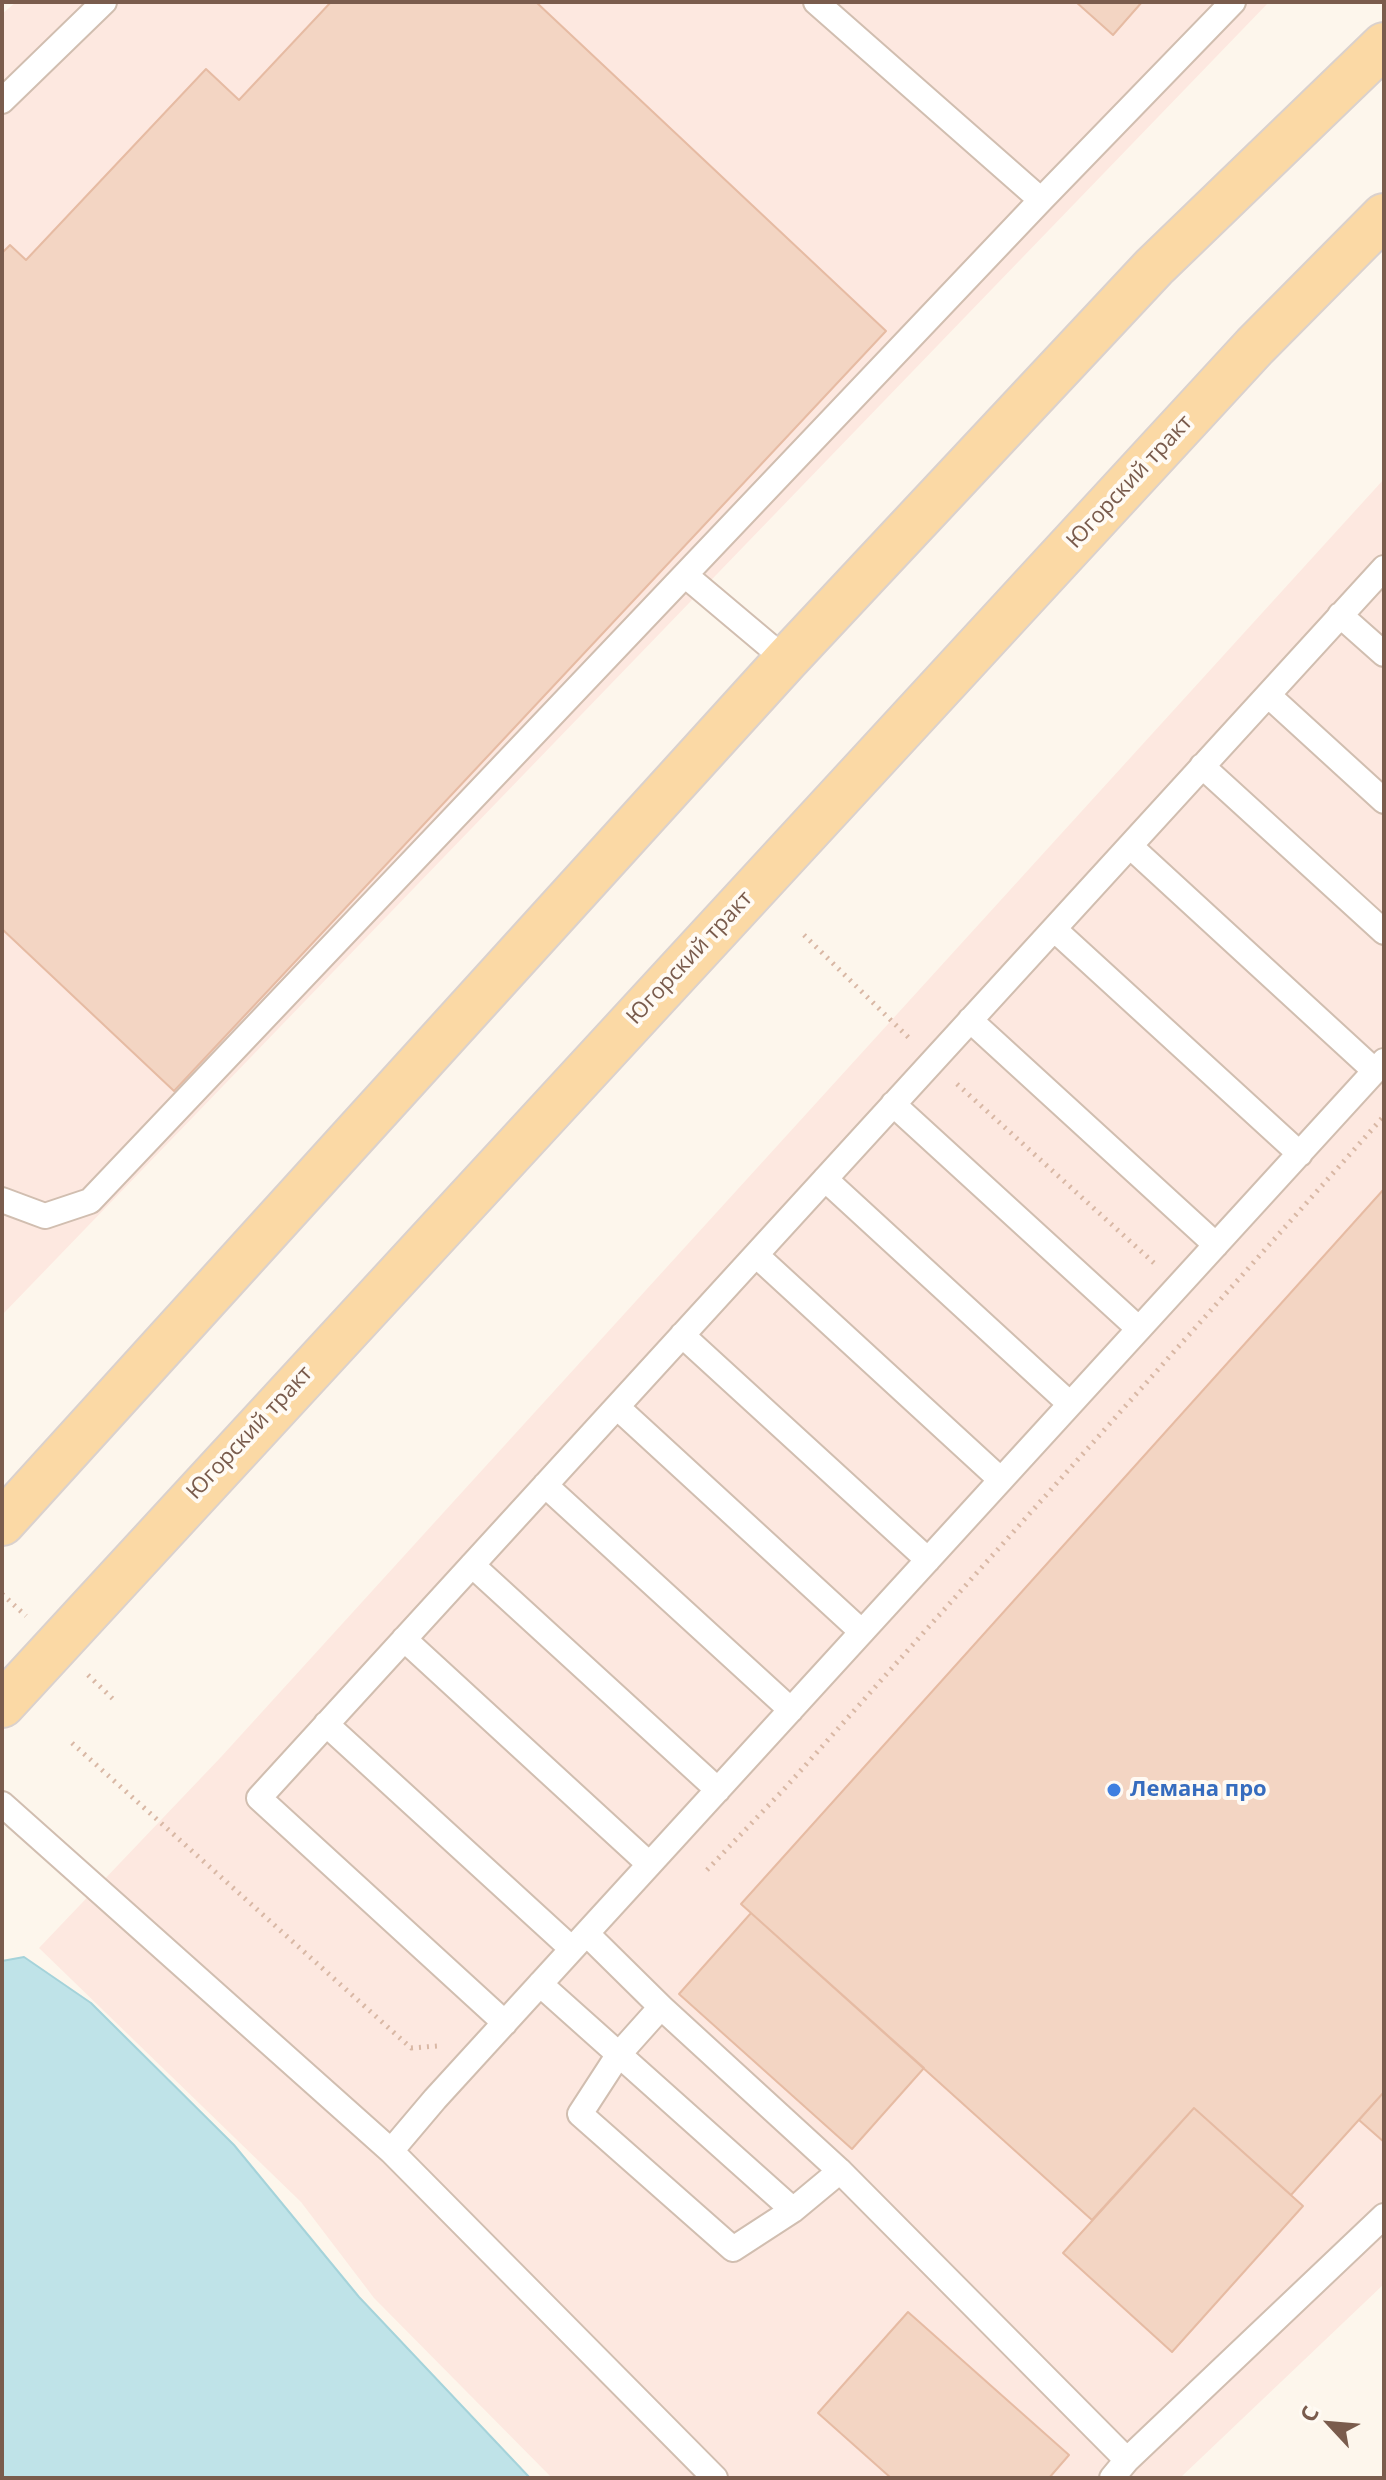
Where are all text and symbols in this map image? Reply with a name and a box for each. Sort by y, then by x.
street label: Югорский тракт [1061,410,1199,554]
street label: Югорский тракт [621,886,759,1030]
street label: Югорский тракт [181,1361,319,1505]
place label: Лемана про [1130,1777,1267,1803]
marker: Лемана про [1105,1781,1123,1799]
north arrow [1290,2384,1370,2464]
text: С [1292,2401,1325,2426]

